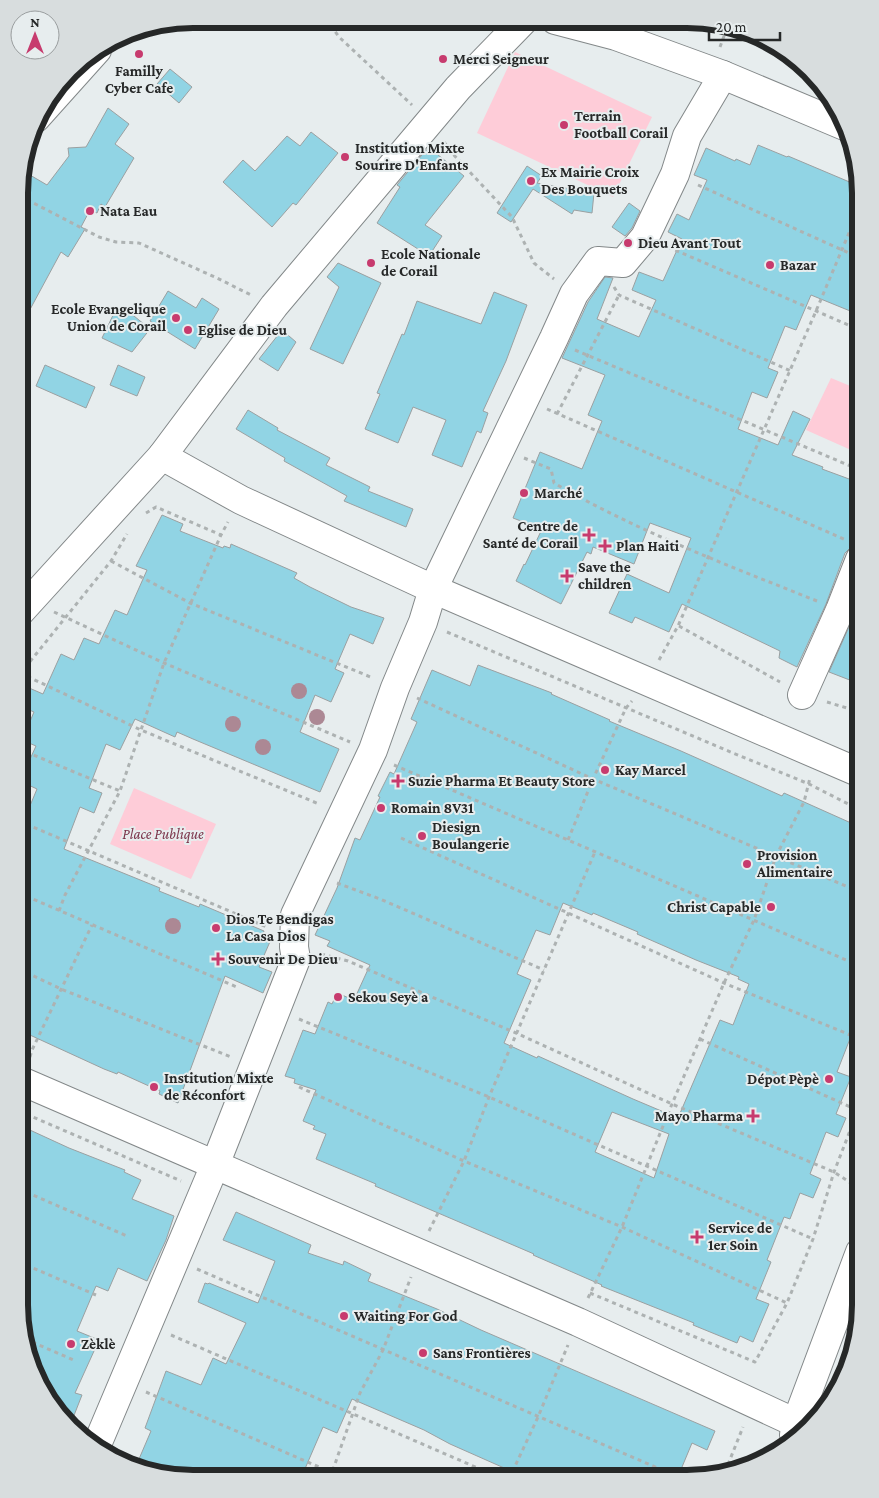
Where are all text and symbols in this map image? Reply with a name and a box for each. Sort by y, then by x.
north arrow [10,10,60,60]
scale bar [709,10,780,42]
text: N [30,14,40,30]
text: 20 m [716,19,747,35]
marker: Familly Cyber Cafe [133,48,145,60]
place label: Merci Seigneur [453,51,549,67]
marker: Merci Seigneur [437,53,449,65]
place label: Familly Cyber Cafe [105,63,173,96]
place label: Terrain Football Corail [574,108,669,141]
marker: Terrain Football Corail [558,119,570,131]
place label: Institution Mixte Sourire D'Enfants [355,140,468,173]
marker: Institution Mixte Sourire D'Enfants [339,151,351,163]
place label: Ex Mairie Croix Des Bouquets [541,164,640,197]
marker: Ex Mairie Croix Des Bouquets [525,175,537,187]
place label: Nata Eau [100,203,158,219]
marker: Nata Eau [84,205,96,217]
place label: Dieu Avant Tout [638,235,742,251]
marker: Dieu Avant Tout [622,237,634,249]
place label: Ecole Nationale de Corail [381,246,480,279]
marker: Ecole Nationale de Corail [365,257,377,269]
place label: Bazar [780,257,816,273]
marker: Bazar [764,259,776,271]
place label: Ecole Evangelique Union de Corail [51,301,167,334]
marker: Ecole Evangelique Union de Corail [170,312,182,324]
place label: Eglise de Dieu [198,322,287,338]
marker: Eglise de Dieu [182,324,194,336]
place label: Marché [534,485,582,501]
marker: Marché [518,487,530,499]
place label: Centre de Santé de Corail [483,518,579,551]
marker: Centre de Santé de Corail [582,528,596,542]
place label: Plan Haiti [616,538,680,554]
marker: Plan Haiti [598,539,612,553]
place label: Save the children [578,559,632,592]
marker: Save the children [560,569,574,583]
place label: Kay Marcel [615,762,686,778]
marker: Kay Marcel [599,764,611,776]
place label: Suzie Pharma Et Beauty Store [408,773,595,789]
marker: Suzie Pharma Et Beauty Store [392,775,404,787]
place label: Romain 8V31 [391,800,474,816]
marker: Romain 8V31 [375,802,387,814]
place label: Diesign Boulangerie [432,819,509,852]
park label: Place Publique [122,826,204,843]
marker: Diesign Boulangerie [416,830,428,842]
place label: Provision Alimentaire [756,847,833,880]
marker: Provision Alimentaire [741,858,753,870]
place label: Christ Capable [667,899,761,915]
marker: Christ Capable [765,901,777,913]
place label: Dios Te Bendigas La Casa Dios [226,911,334,944]
marker: Dios Te Bendigas La Casa Dios [210,922,222,934]
place label: Souvenir De Dieu [228,951,339,967]
marker: Souvenir De Dieu [212,953,224,965]
place label: Sekou Seyè a [348,989,429,1005]
marker: Sekou Seyè a [332,991,344,1003]
place label: Institution Mixte de Réconfort [164,1070,274,1103]
place label: Dépot Pèpè [747,1071,819,1087]
marker: Dépot Pèpè [823,1073,835,1085]
marker: Institution Mixte de Réconfort [148,1081,160,1093]
place label: Mayo Pharma [655,1108,744,1124]
marker: Mayo Pharma [747,1110,759,1122]
place label: Service de 1er Soin [708,1220,772,1253]
marker: Service de 1er Soin [690,1230,704,1244]
place label: Waiting For God [353,1308,459,1324]
marker: Waiting For God [338,1310,350,1322]
place label: Zèklè [81,1336,116,1352]
marker: Zèklè [65,1338,77,1350]
place label: Sans Frontières [433,1345,531,1361]
marker: Sans Frontières [417,1347,429,1359]

